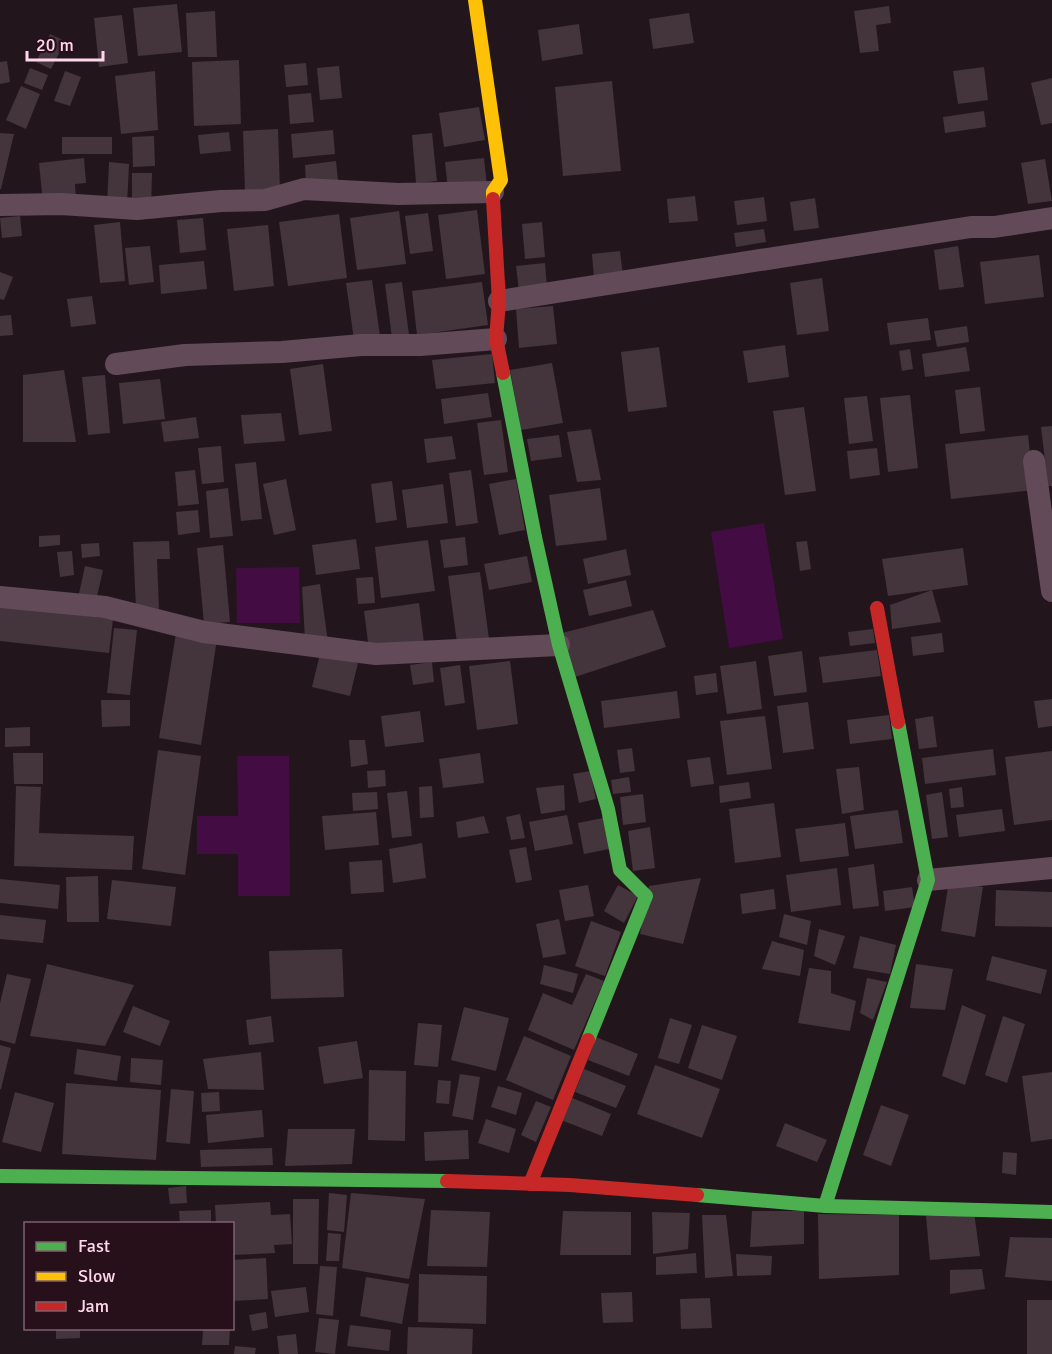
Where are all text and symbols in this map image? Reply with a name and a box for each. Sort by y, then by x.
scale bar [27,24,104,62]
text: 20 m [36,34,74,56]
legend [24,1222,234,1330]
text: Fast [78,1235,110,1257]
text: Slow [78,1265,115,1287]
text: Jam [78,1295,109,1317]

